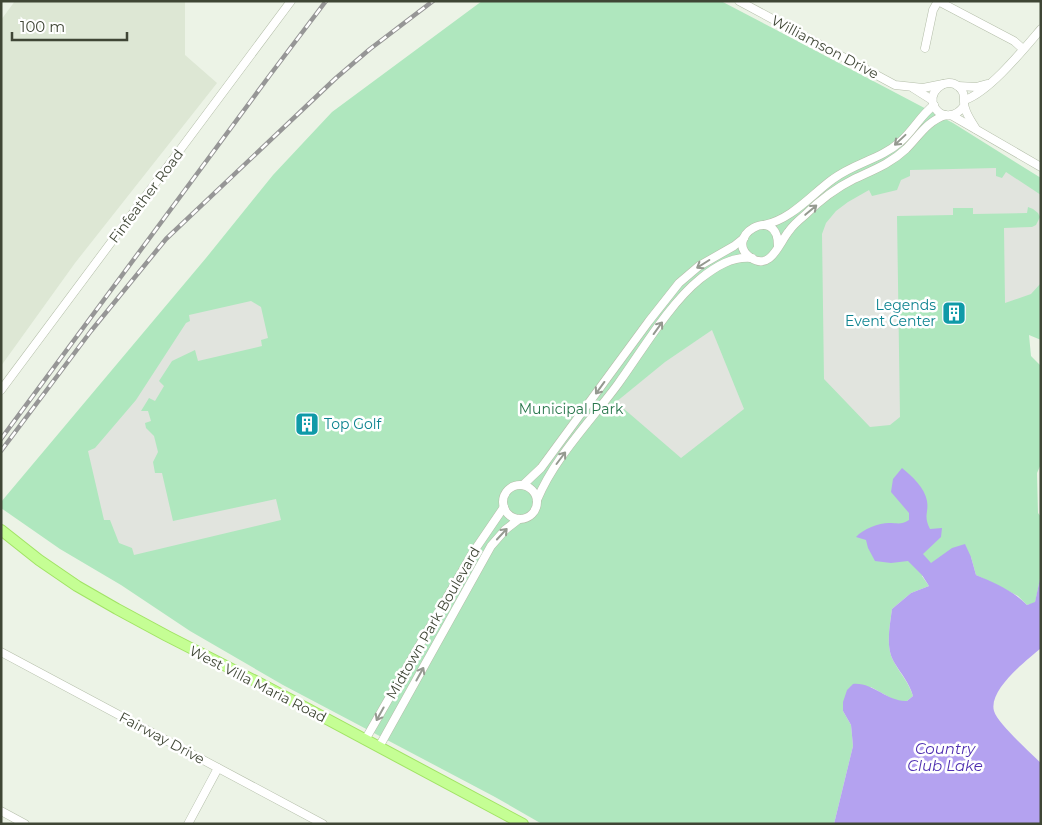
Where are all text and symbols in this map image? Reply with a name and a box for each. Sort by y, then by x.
scale bar [12,10,128,42]
street label: Williamson Drive [768,11,882,83]
text: 100 m [20,17,65,36]
one-way arrow [894,135,907,146]
street label: Finfeather Road [105,146,187,246]
one-way arrow [804,204,817,215]
one-way arrow [696,259,710,269]
place label: Legends Event Center [845,296,936,330]
building icon: Legends Event Center [941,300,967,326]
one-way arrow [653,321,663,335]
one-way arrow [594,381,605,394]
park label: Municipal Park [519,400,624,418]
building icon: Top Golf [294,411,320,437]
place label: Top Golf [324,415,383,433]
one-way arrow [556,451,566,465]
one-way arrow [496,528,508,540]
street label: Midtown Park Boulevard [382,544,484,702]
street label: West Villa Maria Road [186,642,330,726]
one-way arrow [415,667,425,681]
one-way arrow [375,706,385,721]
street label: Fairway Drive [116,708,208,768]
water label: Country Club Lake [907,739,983,775]

